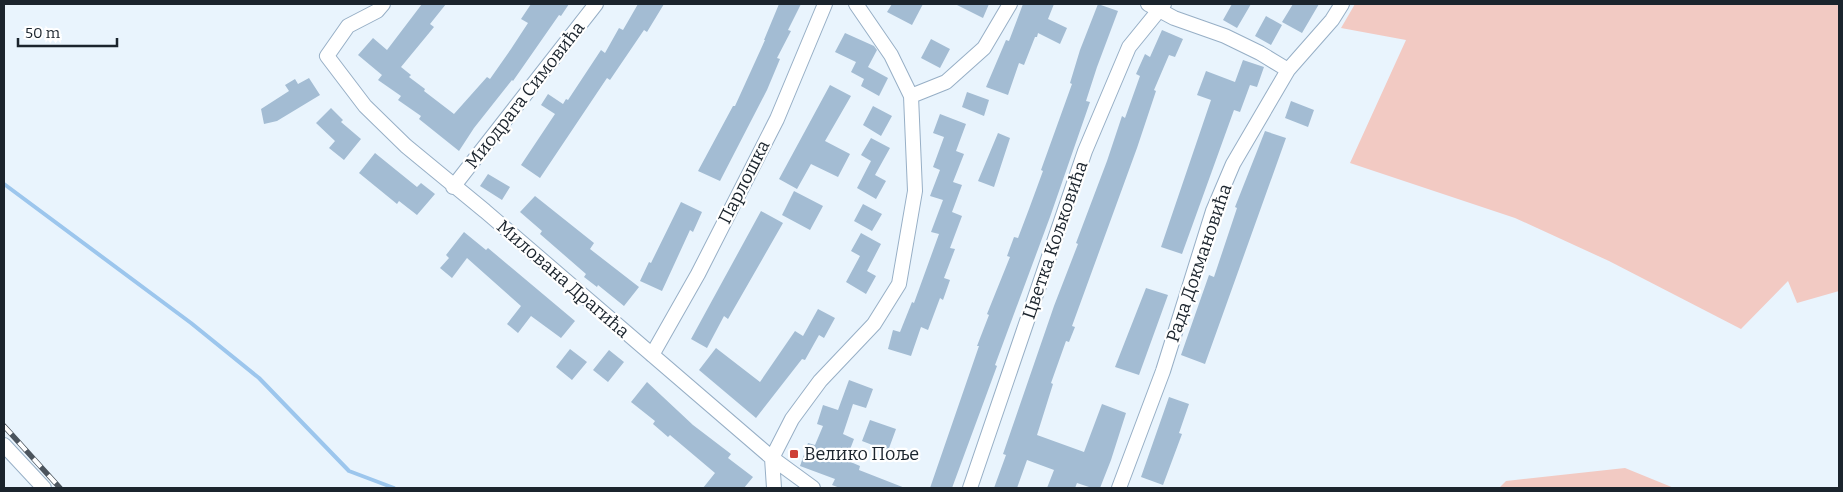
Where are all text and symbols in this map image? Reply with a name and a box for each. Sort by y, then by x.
scale bar [18,15,116,47]
street label: Миодрага Симовића [461,17,589,173]
text: 50 m [25,24,61,42]
street label: Парлошка [714,136,775,228]
street label: Цветка Кољковића [1018,158,1092,322]
street label: Рада Докмановића [1162,181,1236,345]
street label: Милована Драгића [492,215,634,343]
place label: Велико Поље [804,443,919,465]
marker: Велико Поље [788,448,800,460]

